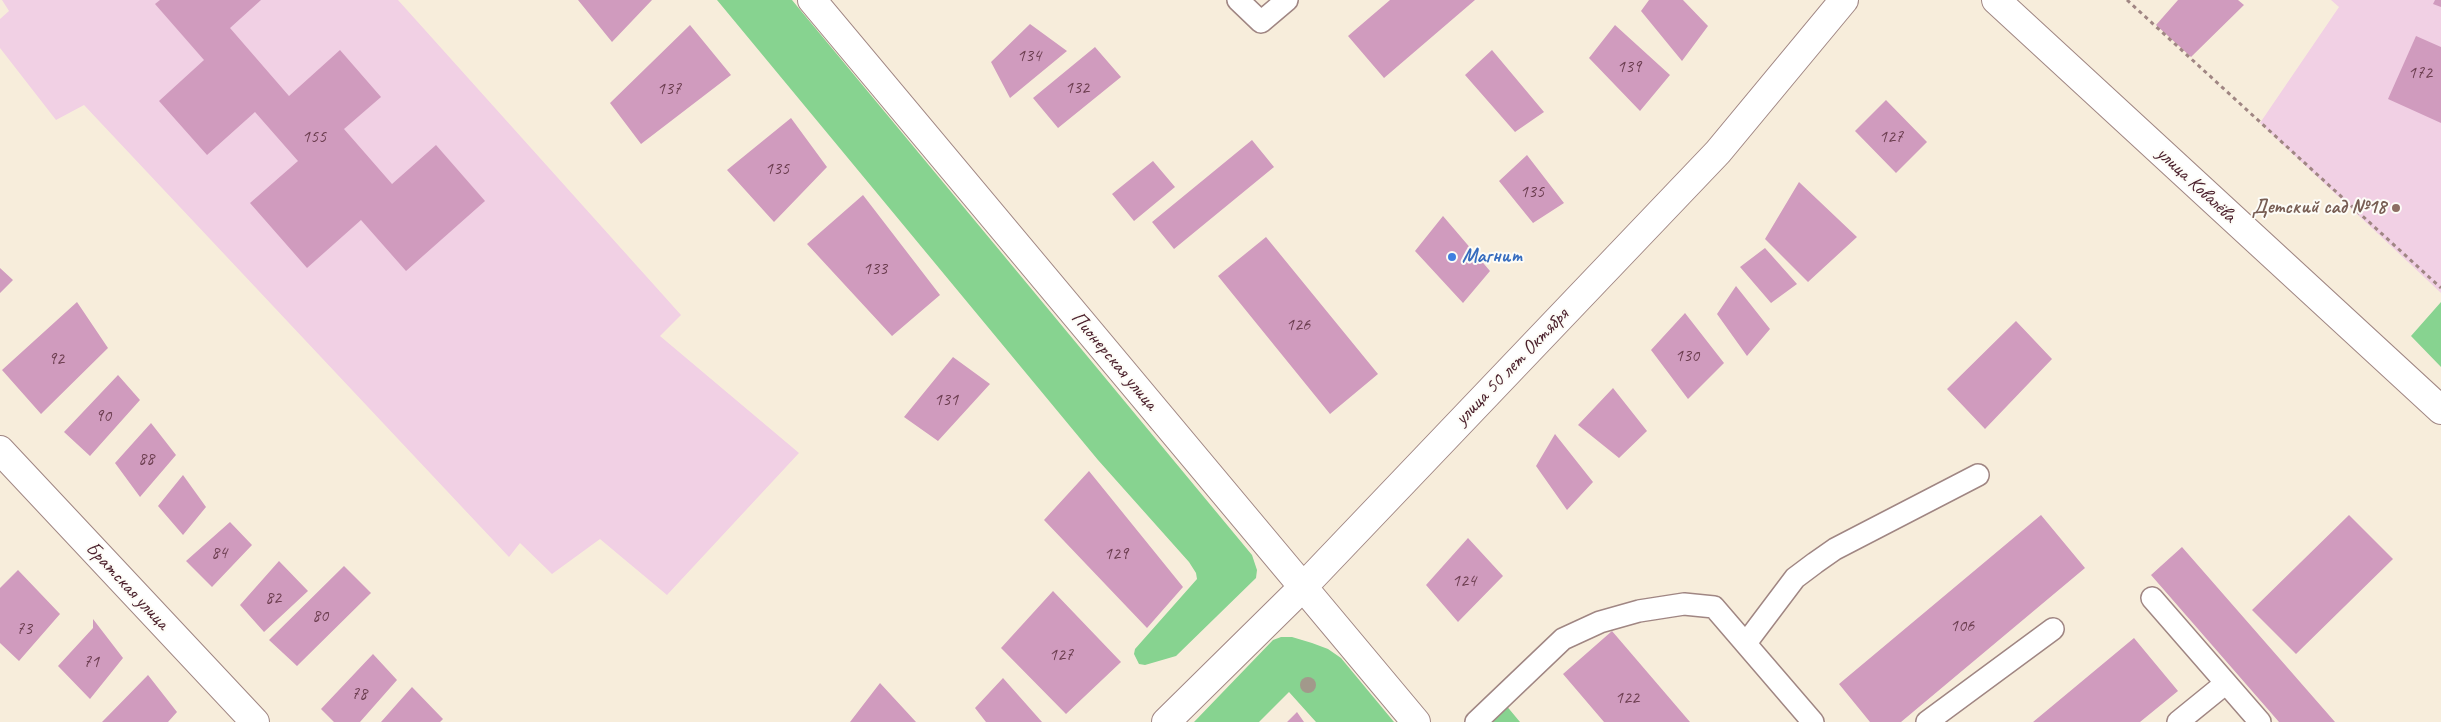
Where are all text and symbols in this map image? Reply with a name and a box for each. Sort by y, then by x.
house number: 134 [1017,45,1041,67]
house number: 139 [1617,56,1641,78]
house number: 172 [2408,62,2432,84]
house number: 132 [1065,77,1089,99]
house number: 137 [657,78,681,100]
house number: 155 [302,126,326,148]
house number: 127 [1879,126,1903,148]
street label: улица Ковалёва [2151,142,2241,228]
house number: 135 [765,158,789,180]
house number: 135 [1520,181,1544,203]
place label: Детский сад №18 [2252,196,2386,220]
marker: Детский сад №18 [2390,202,2402,214]
place label: Магнит [1462,245,1522,269]
marker: Магнит [1446,251,1458,263]
house number: 133 [863,258,887,280]
street label: улица 50 лет Октября [1450,304,1574,430]
street label: Пионерская улица [1066,307,1162,415]
house number: 126 [1286,314,1310,336]
house number: 130 [1675,345,1699,367]
house number: 92 [48,348,64,370]
house number: 131 [934,389,958,411]
house number: 90 [95,405,111,427]
house number: 88 [138,448,154,470]
street label: Братская улица [80,537,174,635]
house number: 84 [211,542,227,564]
house number: 129 [1104,543,1128,565]
house number: 124 [1452,570,1476,592]
house number: 82 [265,587,281,609]
house number: 80 [312,605,328,627]
house number: 106 [1950,615,1974,637]
house number: 73 [16,618,32,640]
house number: 127 [1049,644,1073,666]
house number: 71 [83,651,99,673]
house number: 78 [351,683,367,705]
house number: 122 [1615,687,1639,709]

